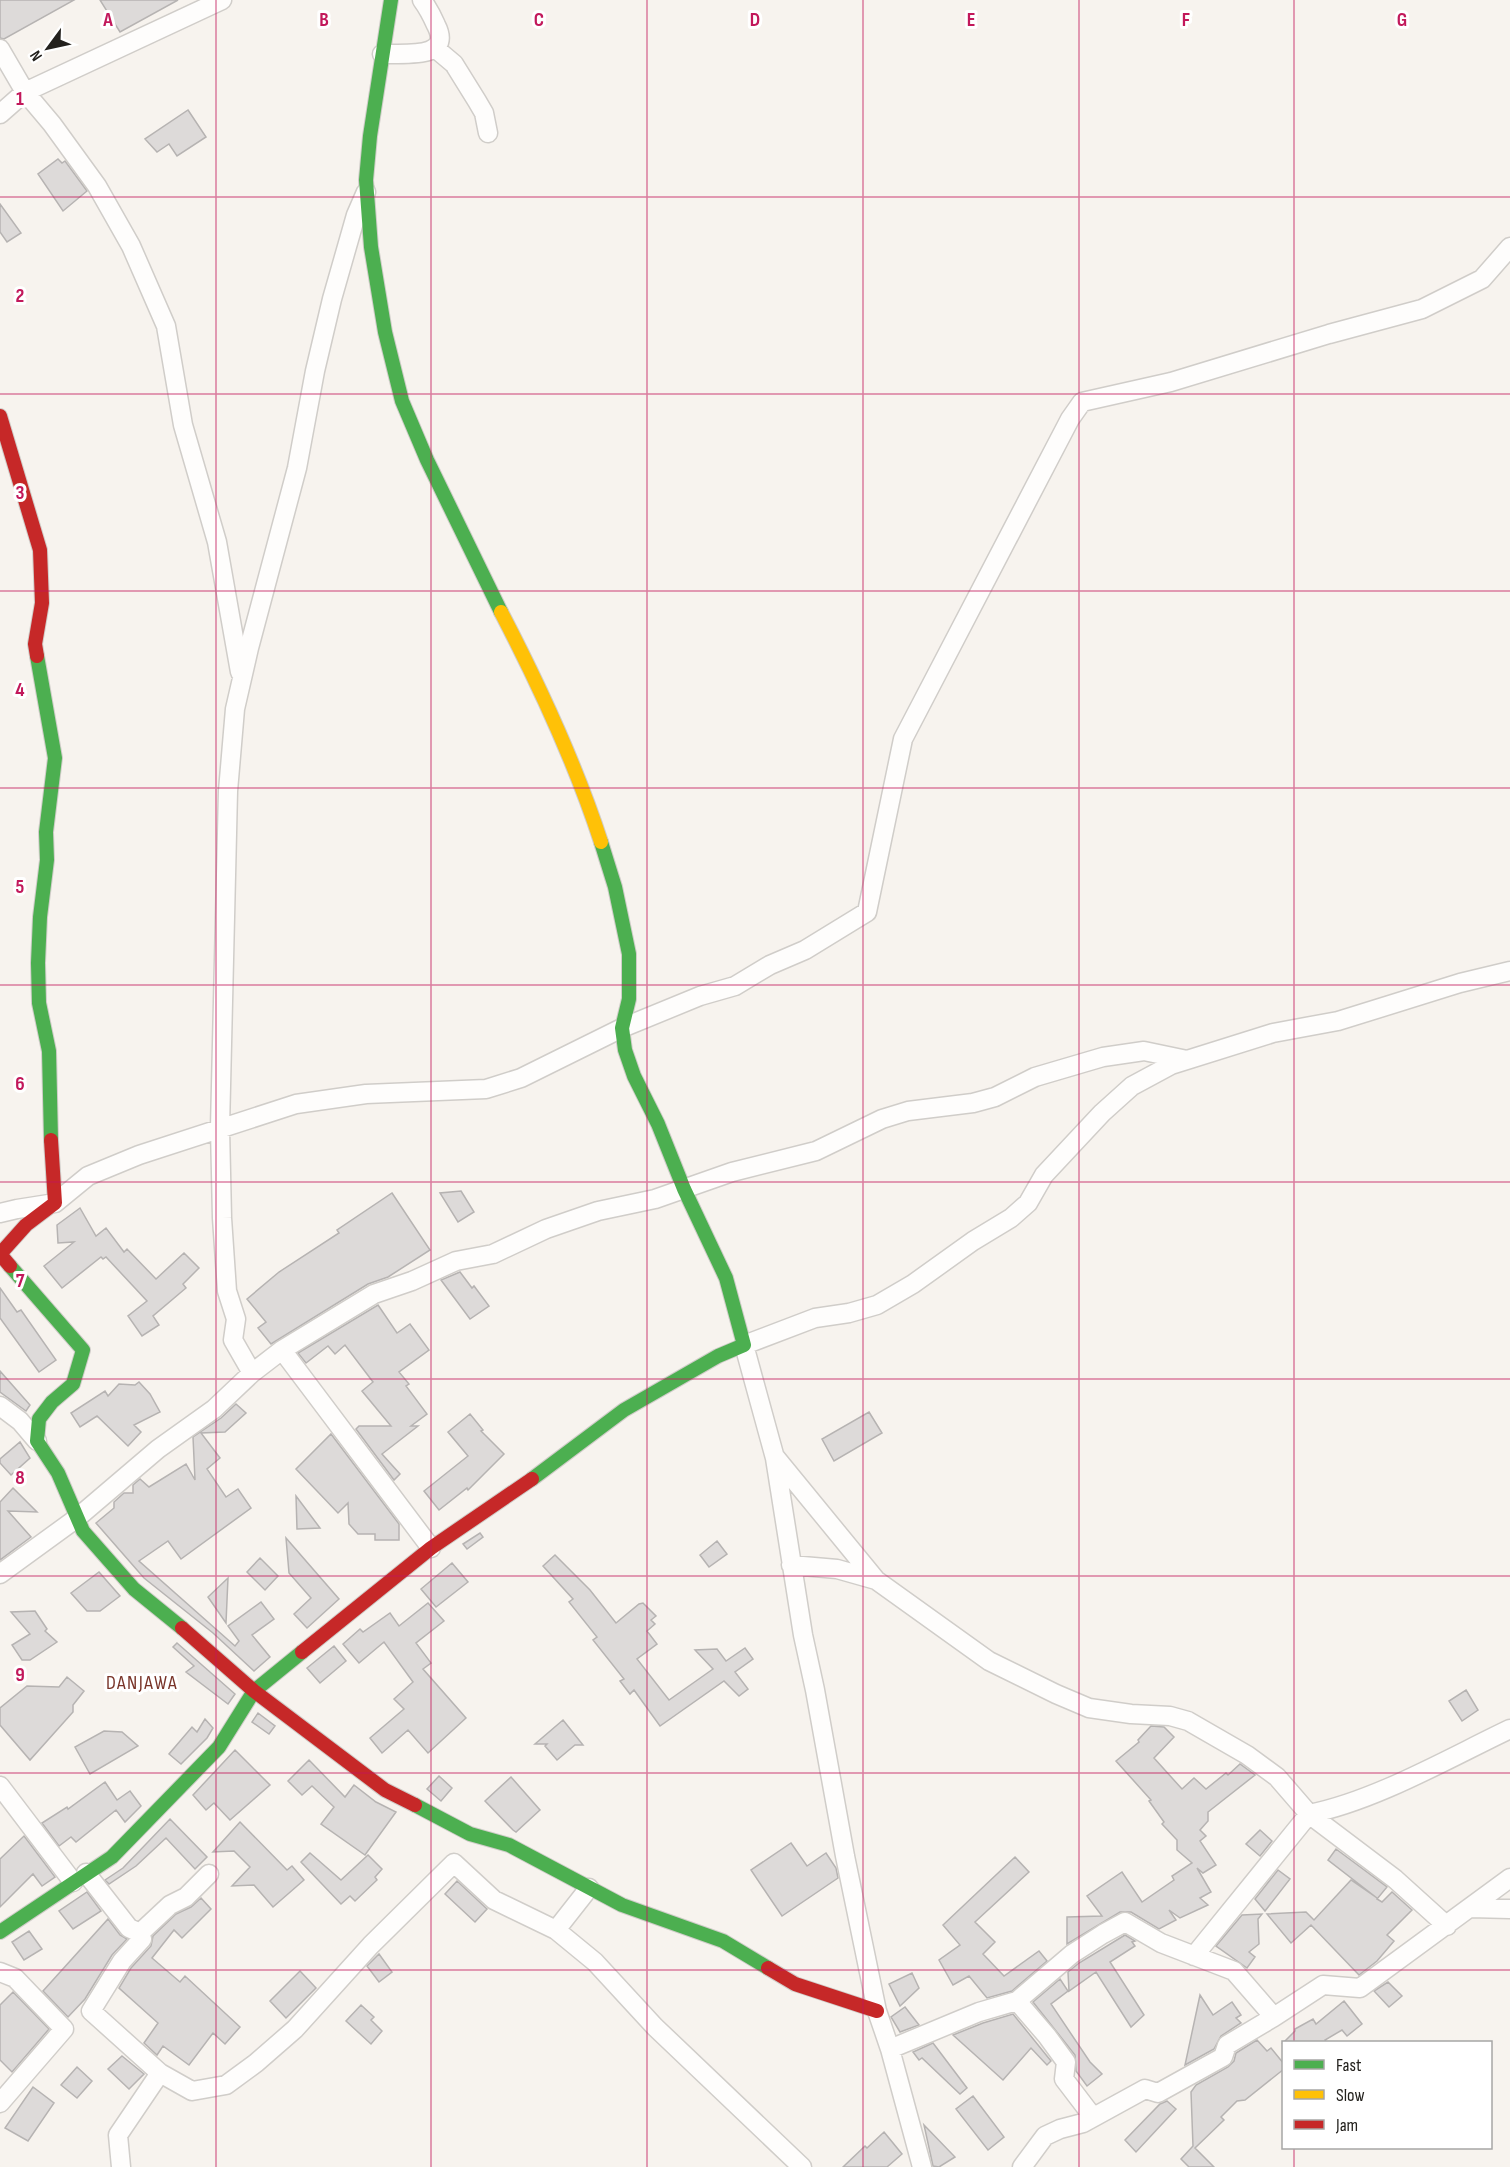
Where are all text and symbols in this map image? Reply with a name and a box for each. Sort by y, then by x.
text: A [102,8,113,32]
text: B [319,8,329,32]
text: C [534,8,544,32]
text: D [750,8,760,32]
text: E [967,8,975,32]
text: F [1182,8,1190,32]
text: G [1397,8,1407,32]
north arrow [18,18,78,78]
text: N [26,47,47,64]
text: 1 [16,87,24,111]
text: 2 [16,284,24,308]
text: 3 [16,481,25,505]
text: 4 [15,678,25,702]
text: 5 [16,875,25,899]
text: 6 [15,1072,25,1096]
text: 7 [16,1269,25,1293]
text: 8 [15,1466,25,1490]
text: 9 [15,1663,25,1687]
district label: DANJAWA [106,1671,178,1695]
legend [1282,2041,1492,2149]
text: Fast [1336,2055,1362,2076]
text: Slow [1336,2085,1365,2106]
text: Jam [1335,2115,1358,2136]

